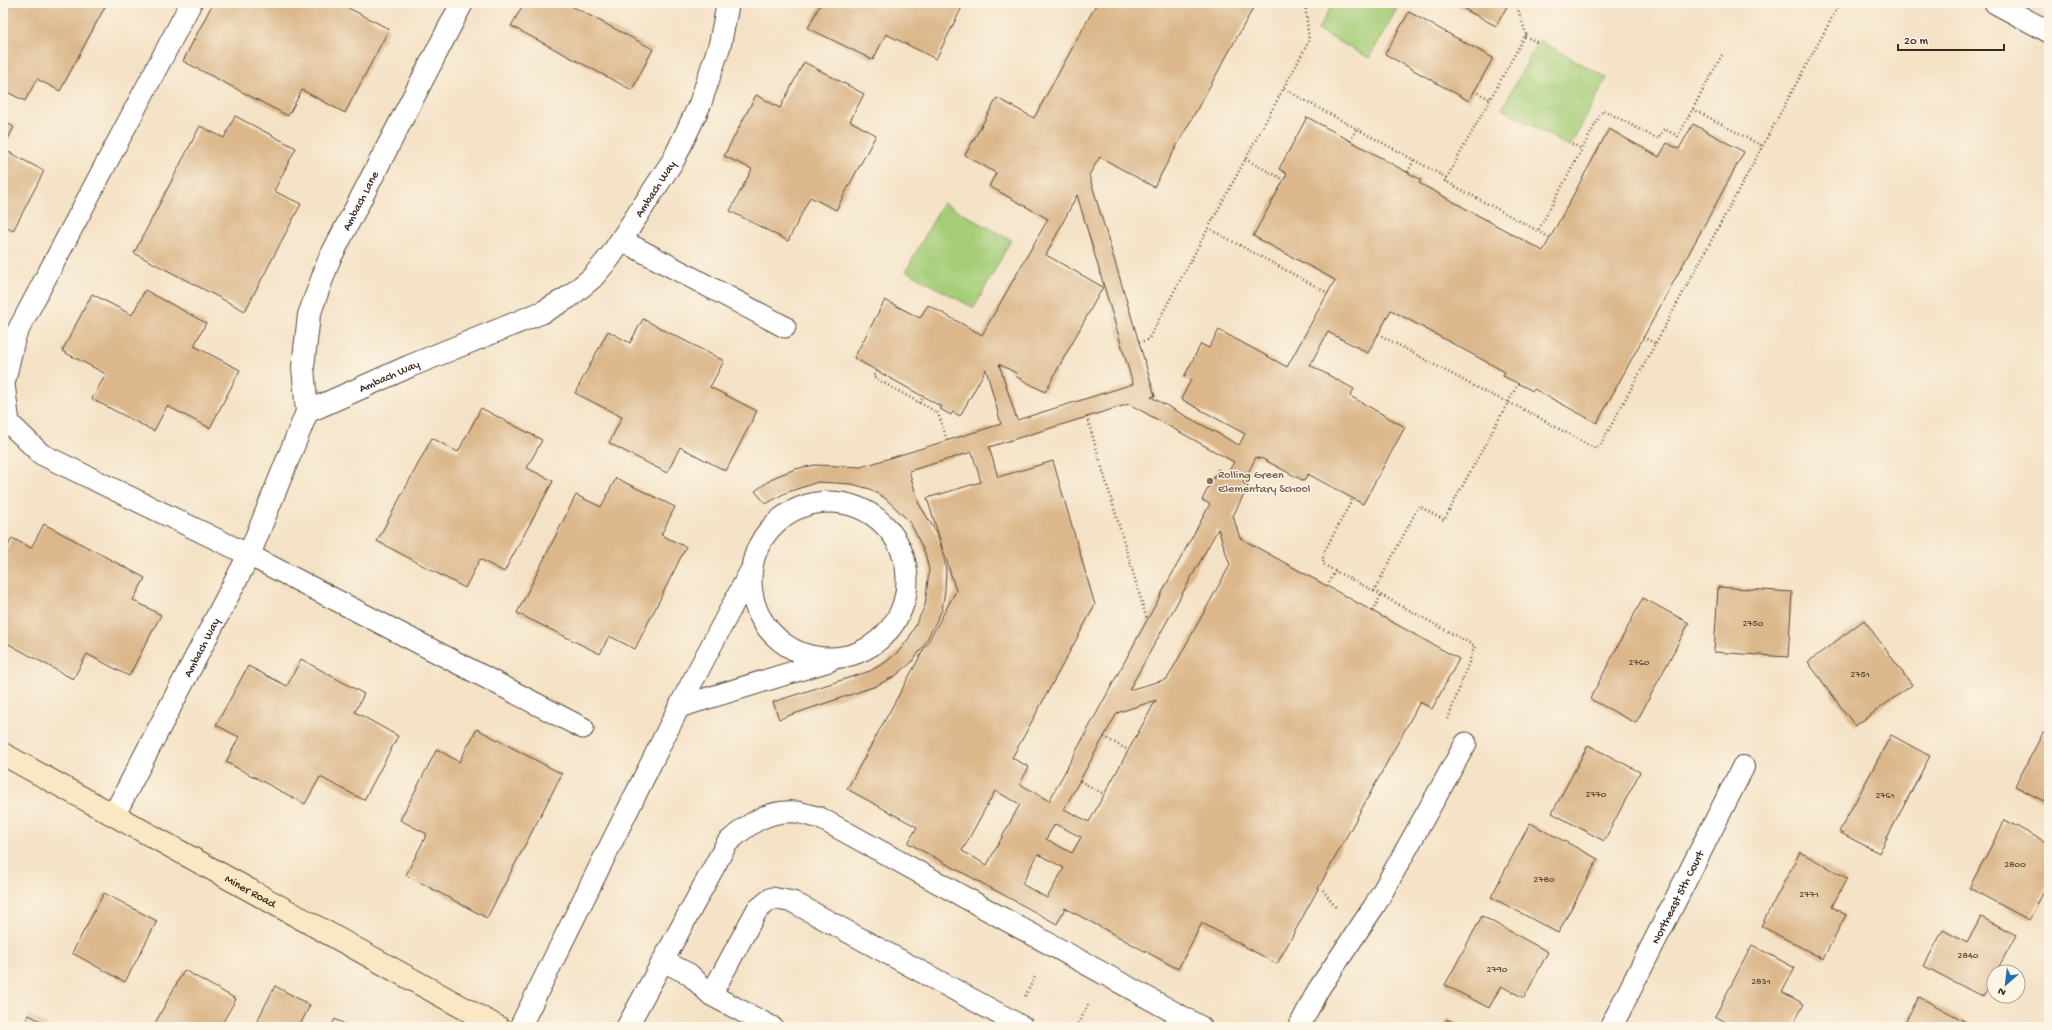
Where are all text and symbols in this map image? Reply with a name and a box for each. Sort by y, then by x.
scale bar [1898,26,2004,52]
text: 20 m [1904,35,1929,49]
street label: Ambach Way [633,159,680,220]
street label: Ambach Lane [340,169,383,234]
street label: Ambach Way [357,358,422,397]
place label: Rolling Green Elementary School [1218,469,1311,497]
marker: Rolling Green Elementary School [1205,476,1215,486]
street label: Ambach Way [182,616,224,680]
house number: 2750 [1742,618,1764,630]
house number: 2760 [1629,657,1650,669]
house number: 2751 [1850,669,1870,681]
house number: 2770 [1586,789,1607,801]
house number: 2761 [1875,790,1895,802]
street label: Northeast 5th Court [1649,848,1709,947]
house number: 2800 [2004,859,2026,871]
street label: Miner Road [222,873,279,913]
house number: 2780 [1533,874,1555,886]
house number: 2771 [1799,889,1819,901]
house number: 2840 [1958,950,1979,962]
house number: 2790 [1487,964,1508,976]
north arrow [1986,964,2026,1004]
house number: 2831 [1751,976,1771,988]
text: N [1996,984,2008,998]

